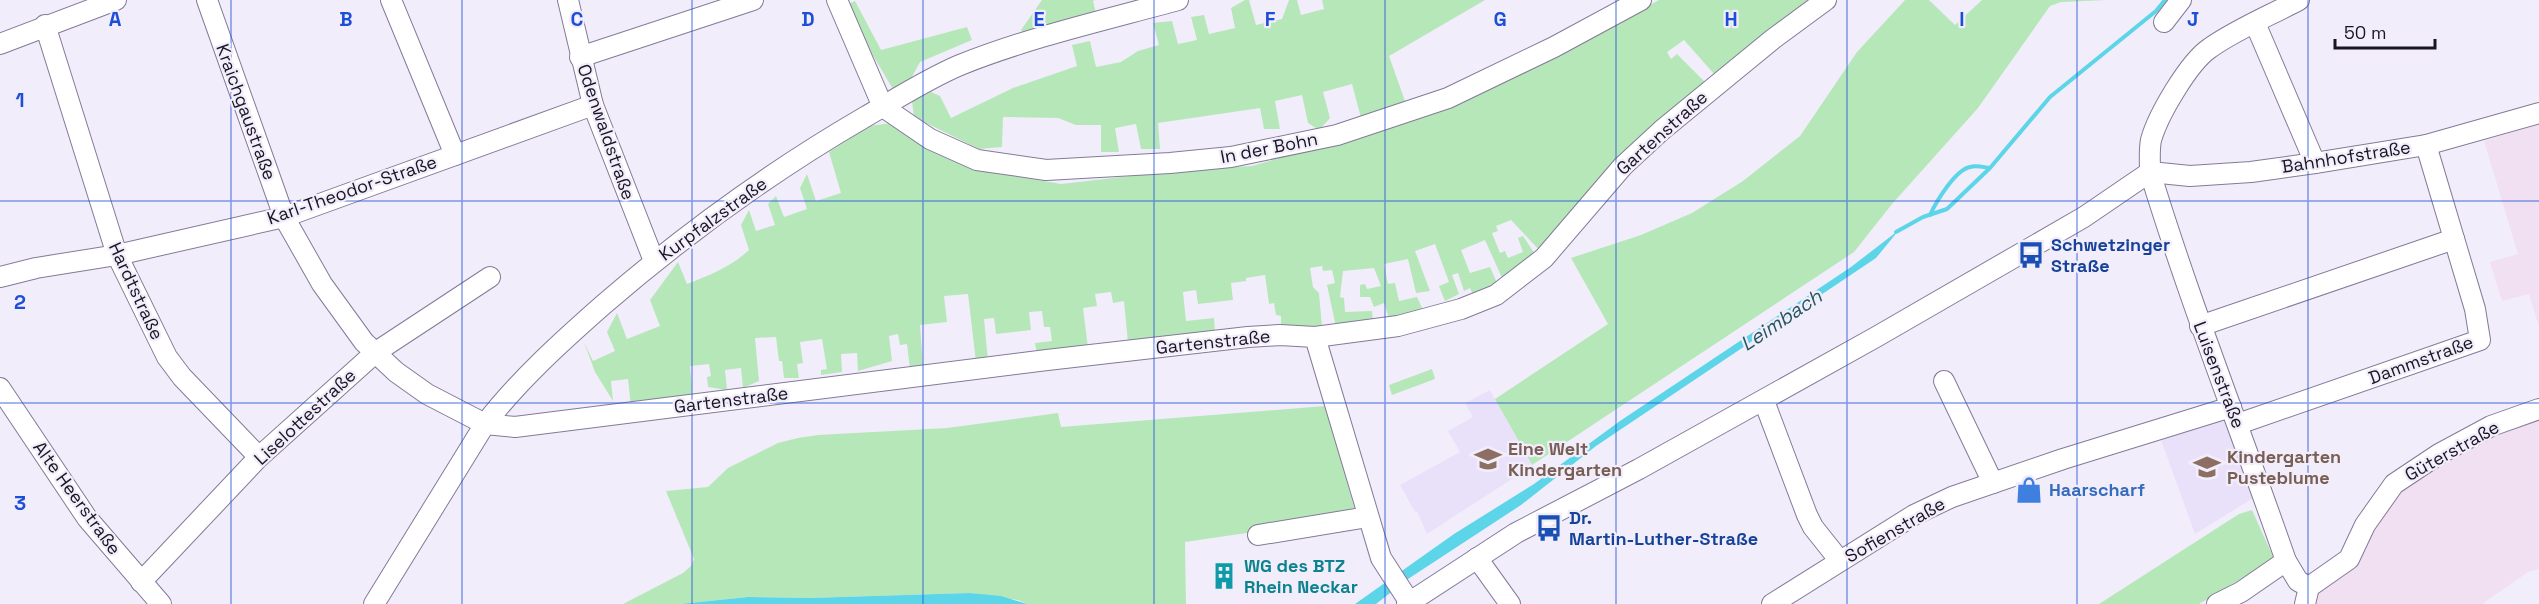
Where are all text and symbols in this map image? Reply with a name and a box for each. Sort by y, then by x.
text: A [109,6,122,32]
text: B [339,6,353,32]
text: C [571,6,584,32]
text: D [801,6,815,32]
text: E [1033,6,1045,32]
text: F [1265,6,1276,32]
text: G [1493,6,1507,32]
text: H [1724,6,1738,32]
text: I [1959,6,1965,32]
text: J [2187,6,2199,32]
scale bar [2335,12,2436,50]
text: 50 m [2344,21,2386,44]
street label: Kraichgaustraße [211,41,282,183]
street label: Odenwaldstraße [572,61,640,203]
street label: Gartenstraße [1611,86,1712,180]
text: 1 [15,87,25,113]
street label: In der Bohn [1218,127,1320,168]
street label: Bahnhofstraße [2280,135,2412,178]
street label: Karl-Theodor-Straße [264,150,440,229]
street label: Kurpfalzstraße [654,172,771,266]
place label: Schwetzinger Straße [2051,233,2170,277]
street label: Hardtstraße [104,238,169,343]
bus stop icon: Schwetzinger Straße [2016,240,2046,270]
water label: Leimbach [1735,283,1827,357]
text: 2 [14,289,26,315]
street label: Luisenstraße [2189,318,2250,432]
street label: Gartenstraße [1155,324,1271,359]
street label: Dammstraße [2365,330,2476,389]
street label: Liselottestraße [249,364,360,470]
street label: Gartenstraße [672,381,789,418]
street label: Güterstraße [2400,415,2503,486]
street label: Alte Heerstraße [28,436,126,559]
place label: Eine Welt Kindergarten [1508,437,1622,481]
school or university icon: Eine Welt Kindergarten [1473,444,1503,474]
place label: Kindergarten Pusteblume [2227,445,2341,489]
school or university icon: Kindergarten Pusteblume [2192,452,2222,482]
shop icon: Haarscharf [2014,475,2044,505]
place label: Haarscharf [2049,478,2145,501]
text: 3 [14,490,26,516]
street label: Sofienstraße [1841,492,1949,567]
place label: Dr. Martin-Luther-Straße [1569,506,1758,550]
bus stop icon: Dr. Martin-Luther-Straße [1534,513,1564,543]
place label: WG des BTZ Rhein Neckar [1244,554,1358,598]
building icon: WG des BTZ Rhein Neckar [1209,561,1239,591]

